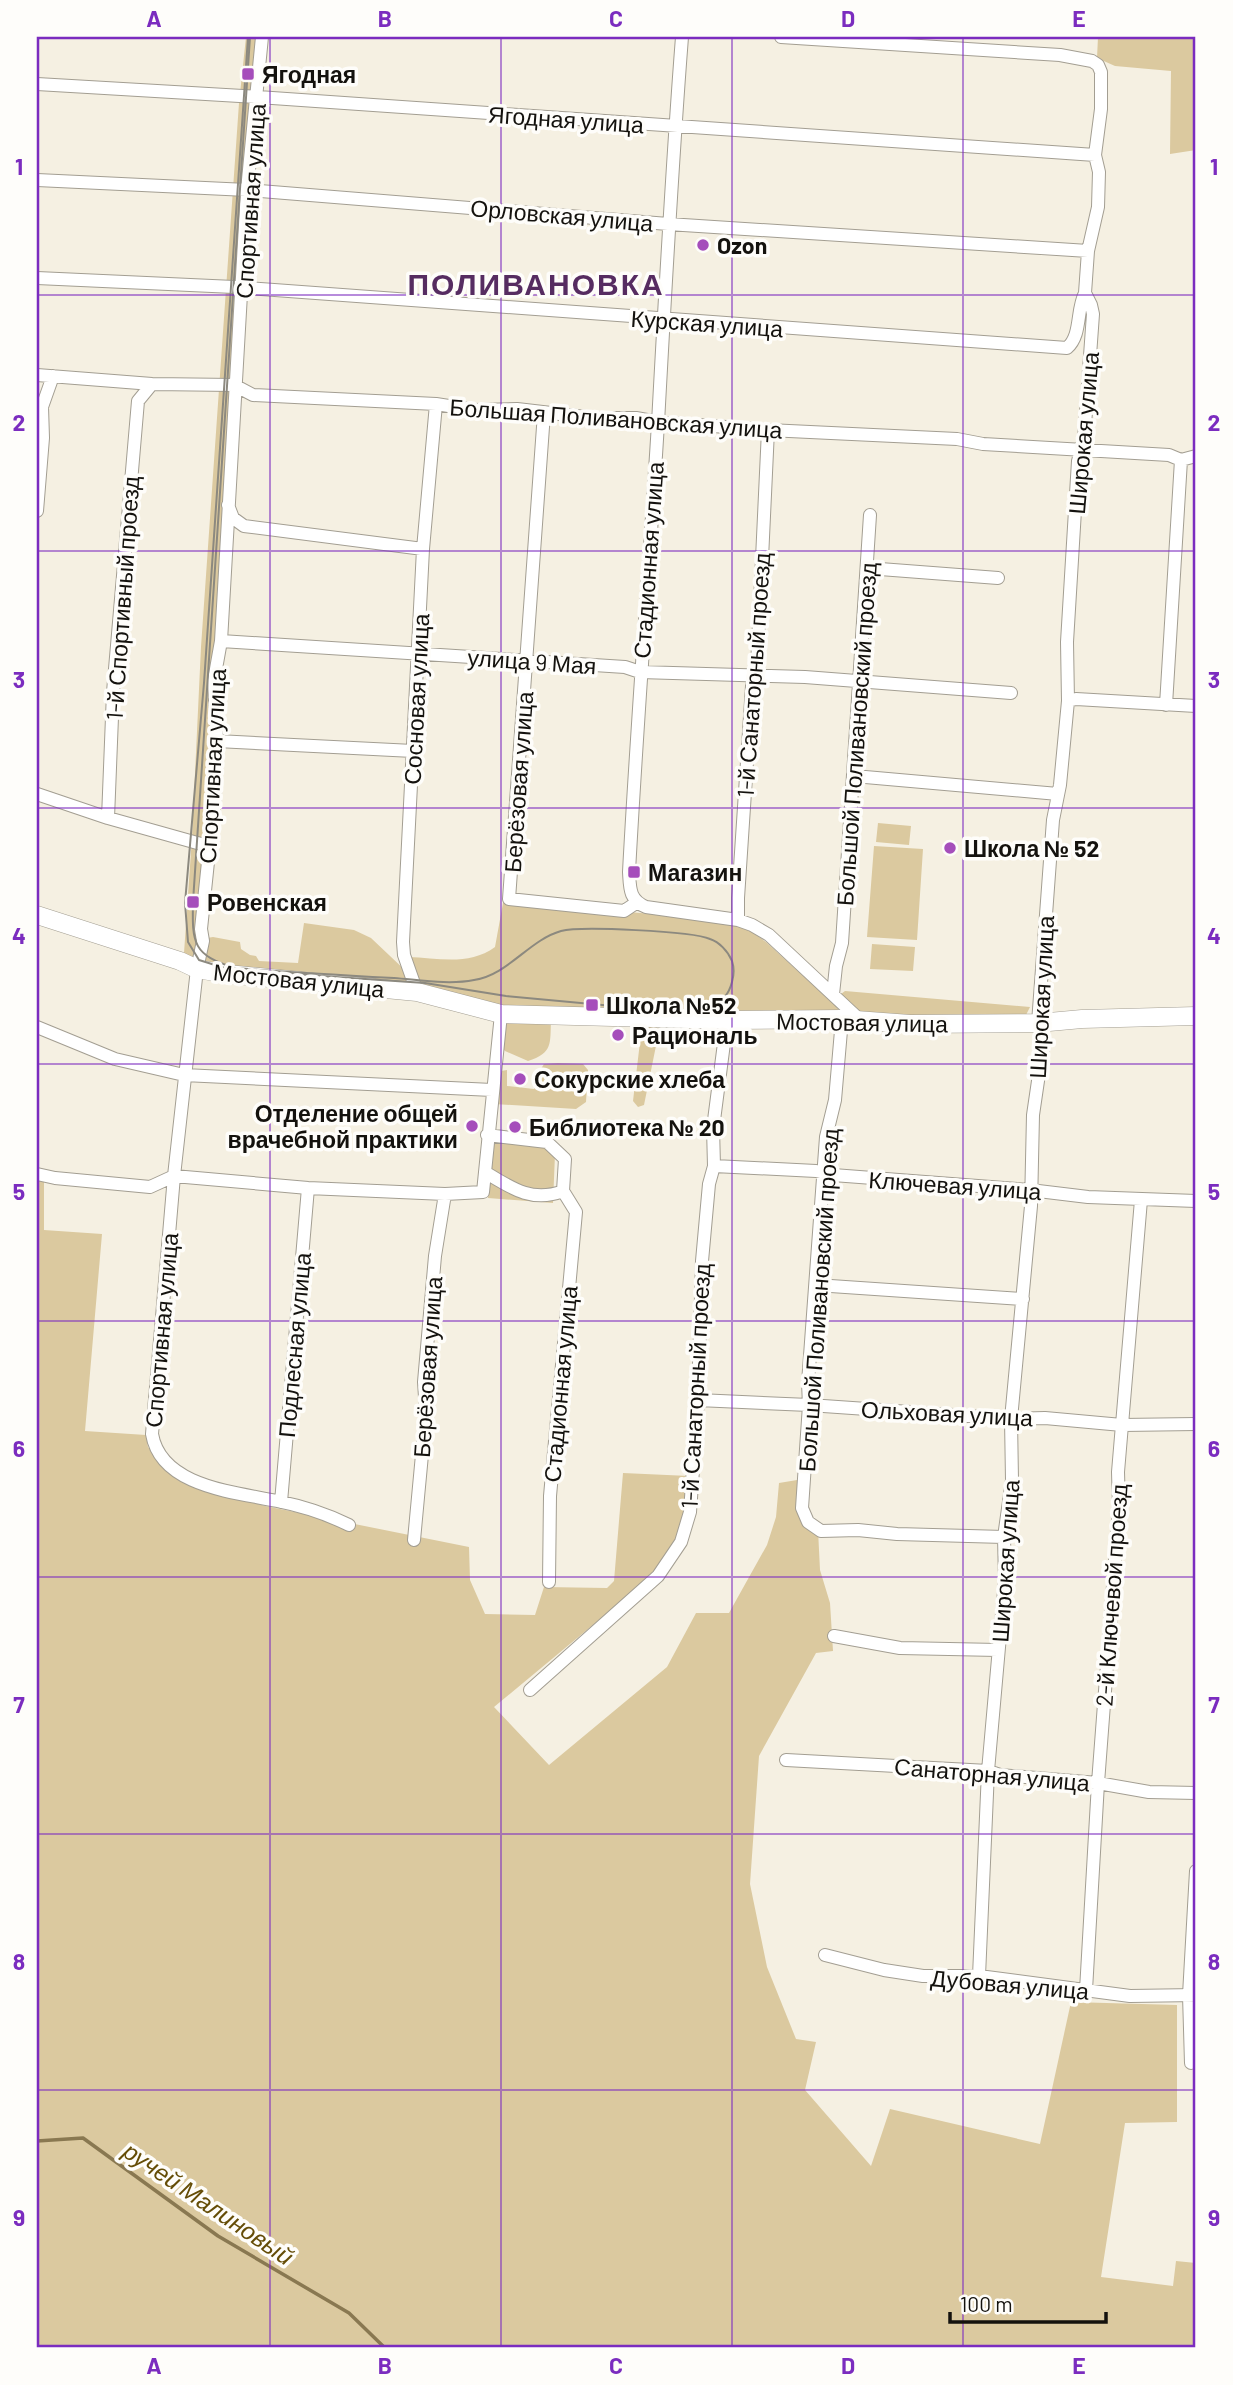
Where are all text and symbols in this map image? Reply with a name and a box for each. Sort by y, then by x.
text: A [146,4,162,32]
text: B [378,4,392,32]
text: C [609,4,623,32]
text: D [841,4,855,32]
text: E [1072,4,1086,32]
place label: Ягодная [262,60,356,88]
marker: Ягодная [240,66,256,82]
street label: Ягодная улица [487,100,645,138]
street label: Спортивная улица [229,102,271,300]
text: 1 [15,152,23,180]
text: 1 [1210,152,1218,180]
street label: Орловская улица [469,193,655,237]
place label: Ozon [717,231,767,259]
marker: Ozon [695,237,711,253]
district label: ПОЛИВАНОВКА [407,265,665,301]
street label: Курская улица [630,304,784,342]
street label: Широкая улица [1062,350,1104,515]
street label: Большая Поливановская улица [449,392,784,444]
text: 2 [13,408,25,436]
text: 2 [1208,408,1220,436]
street label: Стадионная улица [627,460,669,659]
street label: 1-й Спортивный проезд [99,474,145,721]
street label: 1-й Санаторный проезд [730,551,776,798]
street label: Большой Поливановский проезд [830,561,882,907]
street label: Сосновая улица [398,612,434,785]
street label: улица 9 Мая [467,643,597,679]
text: 3 [13,665,25,693]
text: 3 [1208,665,1220,693]
street label: Спортивная улица [193,667,231,864]
street label: Берёзовая улица [498,690,538,874]
place label: Школа № 52 [964,834,1099,862]
marker: Школа № 52 [942,840,958,856]
place label: Магазин [648,858,742,886]
marker: Магазин [626,864,642,880]
place label: Ровенская [207,888,327,916]
marker: Ровенская [185,894,201,910]
street label: Широкая улица [1023,915,1059,1079]
text: 4 [12,921,26,949]
text: 4 [1207,921,1221,949]
street label: Мостовая улица [212,957,386,1003]
place label: Школа №52 [606,991,737,1019]
marker: Школа №52 [584,997,600,1013]
street label: Мостовая улица [776,1007,948,1038]
place label: Рациональ [632,1021,758,1049]
marker: Рациональ [610,1027,626,1043]
place label: Сокурские хлеба [534,1065,725,1093]
marker: Сокурские хлеба [512,1071,528,1087]
place label: Отделение общей врачебной практики [228,1099,458,1153]
place label: Библиотека № 20 [529,1113,725,1141]
marker: Отделение общей врачебной практики [464,1118,480,1134]
marker: Библиотека № 20 [507,1119,523,1135]
street label: Большой Поливановский проезд [792,1127,844,1473]
street label: Ключевая улица [868,1165,1043,1205]
text: 5 [13,1177,25,1205]
text: 5 [1208,1177,1220,1205]
street label: Спортивная улица [139,1231,183,1429]
street label: Подлесная улица [272,1251,316,1439]
street label: 1-й Санаторный проезд [675,1262,715,1509]
street label: Берёзовая улица [407,1275,447,1459]
street label: Стадионная улица [537,1284,583,1483]
street label: Ольховая улица [860,1395,1034,1431]
text: 6 [13,1434,25,1462]
text: 6 [1208,1434,1220,1462]
street label: Широкая улица [985,1478,1025,1643]
street label: 2-й Ключевой проезд [1089,1482,1133,1707]
text: 7 [13,1690,25,1718]
text: 7 [1208,1690,1220,1718]
street label: Санаторная улица [893,1751,1091,1797]
text: 8 [13,1947,25,1975]
text: 8 [1208,1947,1220,1975]
street label: Дубовая улица [930,1963,1091,2005]
water label: ручей Малиновый [118,2135,299,2271]
text: 9 [13,2203,25,2231]
text: 9 [1208,2203,1220,2231]
scale bar [950,2280,1105,2324]
text: 100 m [960,2291,1013,2316]
text: A [146,2351,162,2379]
text: B [378,2351,392,2379]
text: C [609,2351,623,2379]
text: D [841,2351,855,2379]
text: E [1072,2351,1086,2379]

